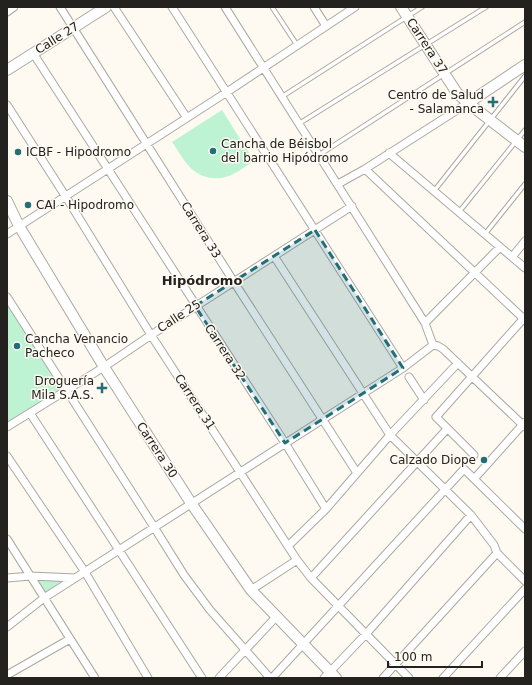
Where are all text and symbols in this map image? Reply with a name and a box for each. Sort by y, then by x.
street label: Carrera 37 [404,15,450,77]
street label: Calle 27 [33,19,81,57]
place label: Centro de Salud - Salamanca [388,88,484,116]
marker: Centro de Salud - Salamanca [487,96,499,108]
place label: Cancha de Béisbol del barrio Hipódromo [221,137,348,165]
place label: ICBF - Hipodromo [26,145,131,159]
marker: Cancha de Béisbol del barrio Hipódromo [208,146,218,156]
marker: ICBF - Hipodromo [13,147,23,157]
place label: CAI - Hipodromo [36,198,134,212]
street label: Carrera 33 [178,199,224,261]
marker: CAI - Hipodromo [23,200,33,210]
district label: Hipódromo [162,273,242,288]
street label: Calle 25 [155,297,203,335]
street label: Carrera 32 [202,321,248,383]
place label: Cancha Venancio Pacheco [25,332,128,360]
marker: Cancha Venancio Pacheco [12,341,22,351]
street label: Carrera 31 [172,371,218,433]
place label: Droguería Mila S.A.S. [31,374,94,402]
marker: Droguería Mila S.A.S. [97,383,107,393]
street label: Carrera 30 [134,419,180,481]
place label: Calzado Diope [390,453,476,467]
marker: Calzado Diope [479,455,489,465]
scale bar [388,643,482,669]
text: 100 m [394,650,432,664]

